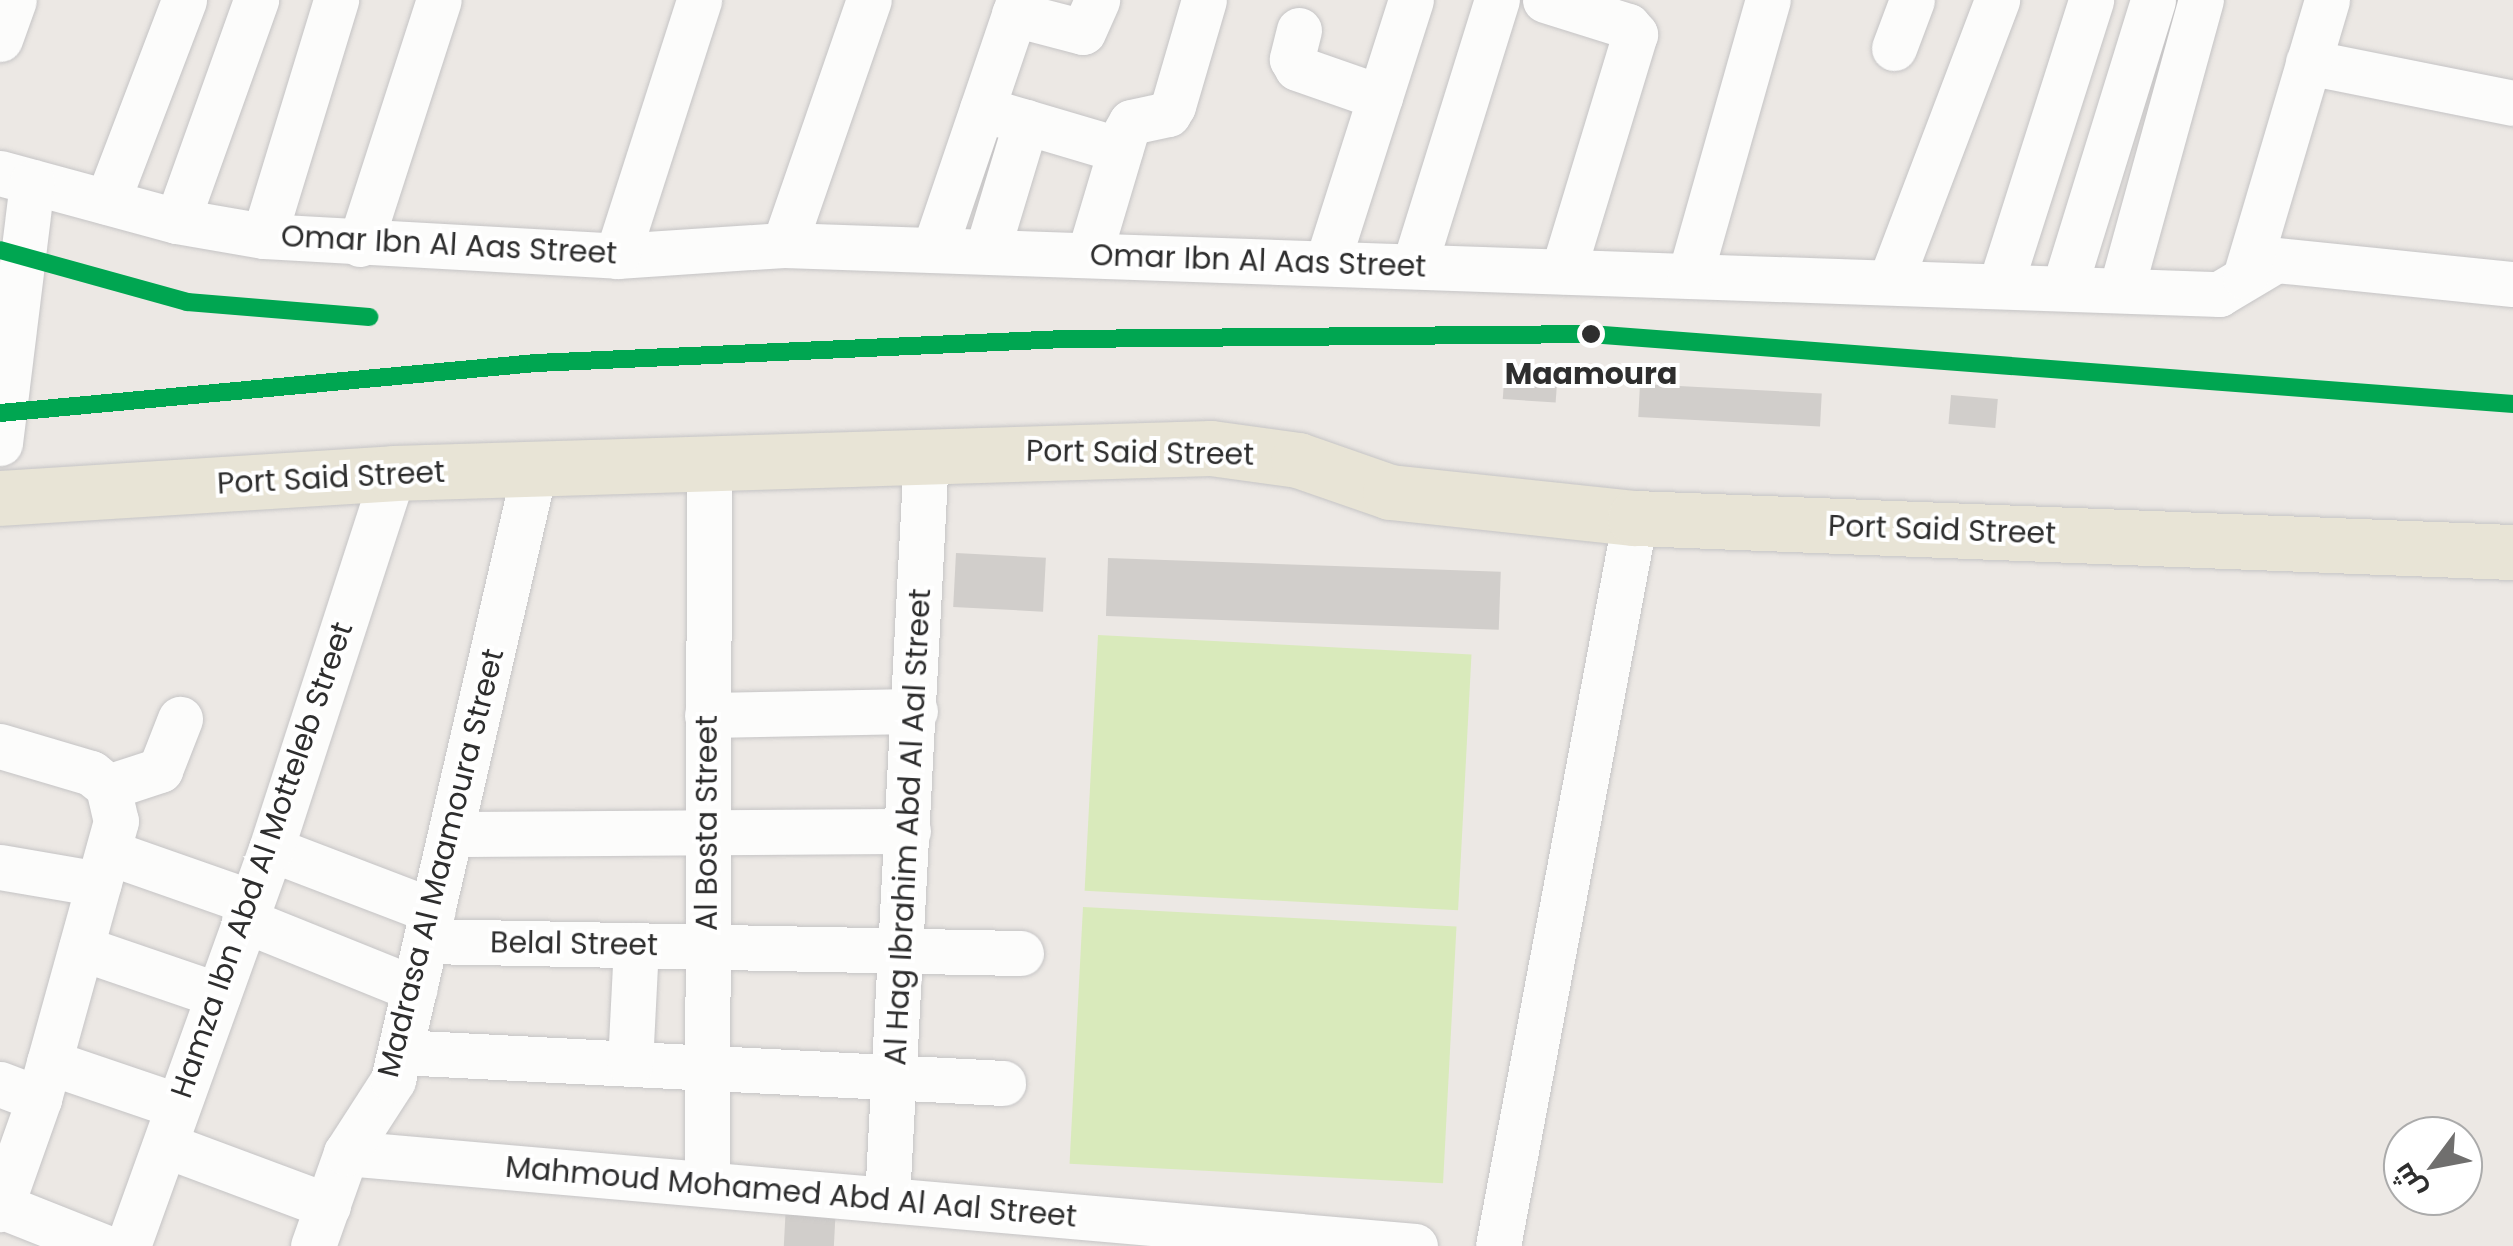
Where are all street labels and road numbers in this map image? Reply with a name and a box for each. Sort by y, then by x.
street label: Omar Ibn Al Aas Street [280,218,618,272]
street label: Omar Ibn Al Aas Street [1089,237,1427,285]
street label: Port Said Street [1026,433,1254,473]
street label: Port Said Street [216,454,446,502]
street label: Port Said Street [1827,508,2057,552]
street label: Al Hag Ibrahim Abd Al Aal Street [878,588,938,1066]
street label: Hamza Ibn Abd Al Motteleb Street [163,617,361,1103]
street label: Madrasa Al Maamoura Street [370,645,512,1081]
street label: Al Bosta Street [689,715,725,931]
street label: Belal Street [490,925,658,963]
street label: Mahmoud Mohamed Abd Al Aal Street [504,1149,1078,1235]

